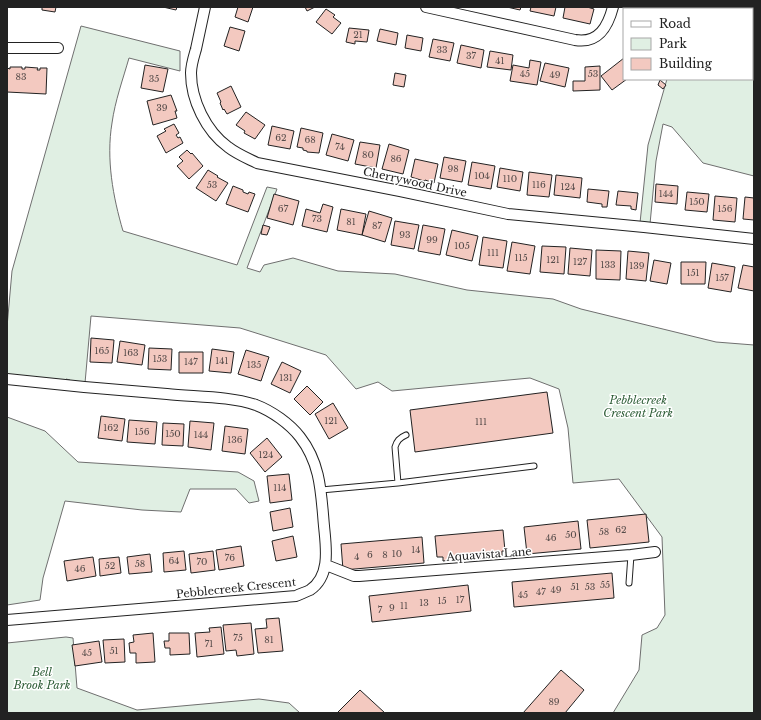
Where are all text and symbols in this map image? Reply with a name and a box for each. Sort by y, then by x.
legend [623,8,753,80]
text: Road [659,16,691,31]
house number: 21 [353,29,363,40]
text: Park [659,36,687,51]
house number: 33 [436,44,448,55]
house number: 37 [466,50,477,61]
house number: 41 [495,55,505,66]
text: Building [659,56,713,71]
house number: 45 [520,68,530,79]
house number: 53 [588,68,598,79]
house number: 49 [549,69,561,80]
house number: 83 [16,71,27,82]
house number: 35 [149,73,159,84]
house number: 39 [156,102,168,113]
house number: 62 [275,132,287,143]
house number: 68 [304,134,316,145]
house number: 74 [335,141,345,152]
house number: 80 [362,149,374,160]
house number: 86 [390,153,402,164]
house number: 98 [447,163,459,174]
street label: Cherrywood Drive [362,164,468,200]
house number: 104 [474,170,490,181]
house number: 110 [503,173,517,184]
house number: 53 [207,179,217,190]
house number: 116 [532,179,546,190]
house number: 124 [561,181,575,192]
house number: 144 [659,188,673,199]
house number: 150 [689,196,705,207]
house number: 67 [278,203,289,214]
house number: 156 [718,203,733,214]
house number: 73 [312,213,322,224]
house number: 81 [346,216,356,227]
house number: 87 [372,220,382,231]
house number: 93 [399,229,411,240]
house number: 99 [426,234,438,245]
house number: 105 [454,240,470,251]
house number: 111 [487,247,499,258]
house number: 115 [514,252,528,263]
house number: 121 [546,254,560,265]
house number: 127 [573,256,588,267]
house number: 133 [600,259,616,270]
house number: 139 [629,260,645,271]
house number: 151 [686,267,700,278]
house number: 157 [715,272,729,283]
house number: 165 [95,345,109,356]
house number: 163 [123,347,139,358]
house number: 153 [153,353,167,364]
house number: 141 [215,355,229,366]
house number: 147 [184,356,198,367]
house number: 135 [247,359,261,370]
house number: 131 [279,372,293,383]
park label: Pebblecreek Crescent Park [603,393,673,420]
house number: 121 [324,415,338,426]
house number: 111 [475,416,487,427]
house number: 162 [103,422,119,433]
house number: 156 [135,426,150,437]
house number: 150 [165,428,181,439]
house number: 144 [194,429,208,440]
house number: 136 [227,434,243,445]
house number: 124 [259,449,273,460]
house number: 114 [273,482,287,493]
house number: 62 [615,524,627,535]
house number: 58 [599,526,609,537]
house number: 50 [565,529,577,540]
house number: 46 [545,532,557,543]
house number: 14 [411,544,421,555]
street label: Aquavista Lane [445,544,532,564]
house number: 10 [392,548,402,559]
house number: 6 [367,549,373,560]
house number: 8 [382,549,388,560]
house number: 4 [354,551,360,562]
house number: 76 [225,552,235,563]
house number: 64 [168,555,180,566]
house number: 70 [197,556,207,567]
house number: 58 [135,558,145,569]
house number: 52 [105,560,115,571]
house number: 46 [74,563,86,574]
street label: Pebblecreek Crescent [175,575,297,601]
house number: 55 [600,579,610,590]
house number: 51 [570,581,580,592]
house number: 53 [585,581,595,592]
house number: 49 [550,584,562,595]
house number: 47 [536,586,546,597]
house number: 45 [518,589,528,600]
house number: 17 [456,594,465,605]
house number: 15 [437,595,447,606]
house number: 13 [419,597,429,608]
house number: 11 [400,600,408,611]
house number: 9 [389,602,395,613]
house number: 7 [378,604,383,615]
house number: 75 [233,632,243,643]
house number: 81 [264,634,274,645]
house number: 71 [205,638,213,649]
house number: 51 [109,645,119,656]
house number: 45 [82,647,92,658]
park label: Bell Brook Park [12,665,71,692]
house number: 89 [548,696,560,707]

